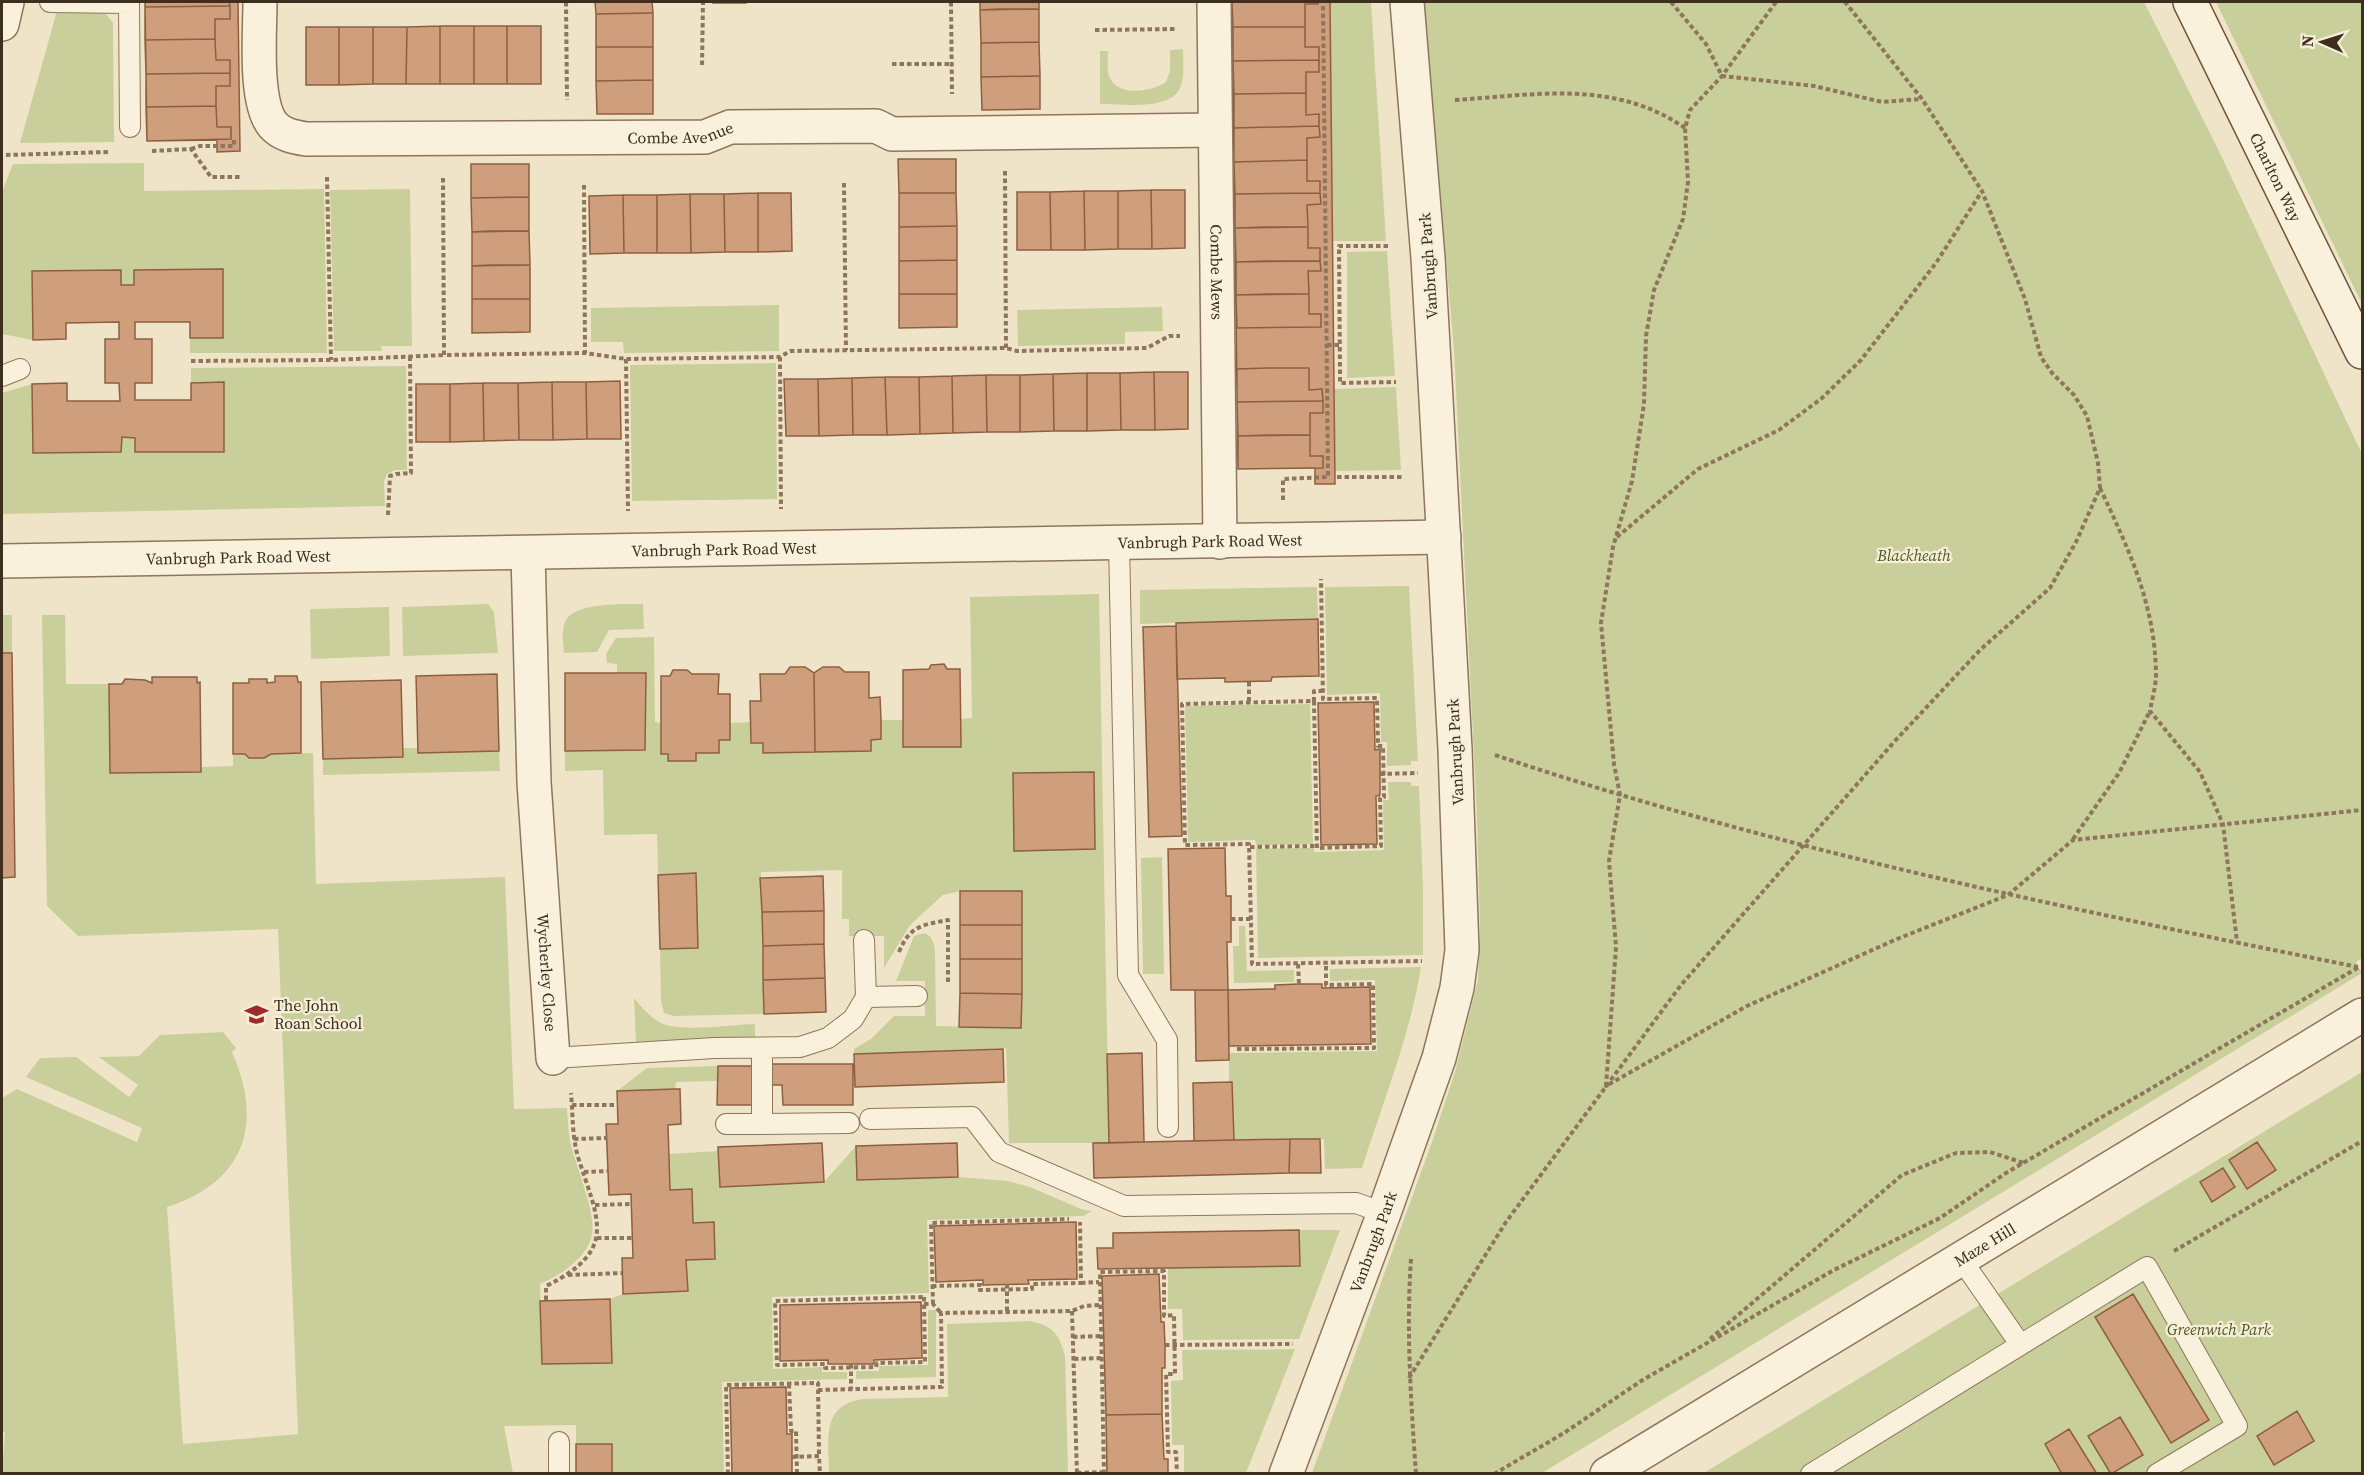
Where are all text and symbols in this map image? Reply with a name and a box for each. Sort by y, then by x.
north arrow [2292,12,2352,72]
text: N [2296,34,2318,48]
street label: Combe Avenue [627,116,736,148]
street label: Charlton Way [2245,129,2308,226]
street label: Vanbrugh Park [1413,212,1443,320]
street label: Combe Mews [1205,224,1229,320]
street label: Vanbrugh Park Road West [1117,528,1303,553]
street label: Vanbrugh Park Road West [631,536,817,562]
park label: Blackheath [1876,544,1951,566]
street label: Vanbrugh Park Road West [145,545,331,570]
street label: Vanbrugh Park [1441,698,1469,806]
street label: Wycherley Close [532,913,562,1032]
place label: The John Roan School [274,994,362,1034]
school or university icon: The John Roan School [243,1001,269,1027]
street label: Vanbrugh Park [1344,1188,1402,1296]
street label: Maze Hill [1950,1217,2020,1272]
park label: Greenwich Park [2167,1318,2272,1340]

